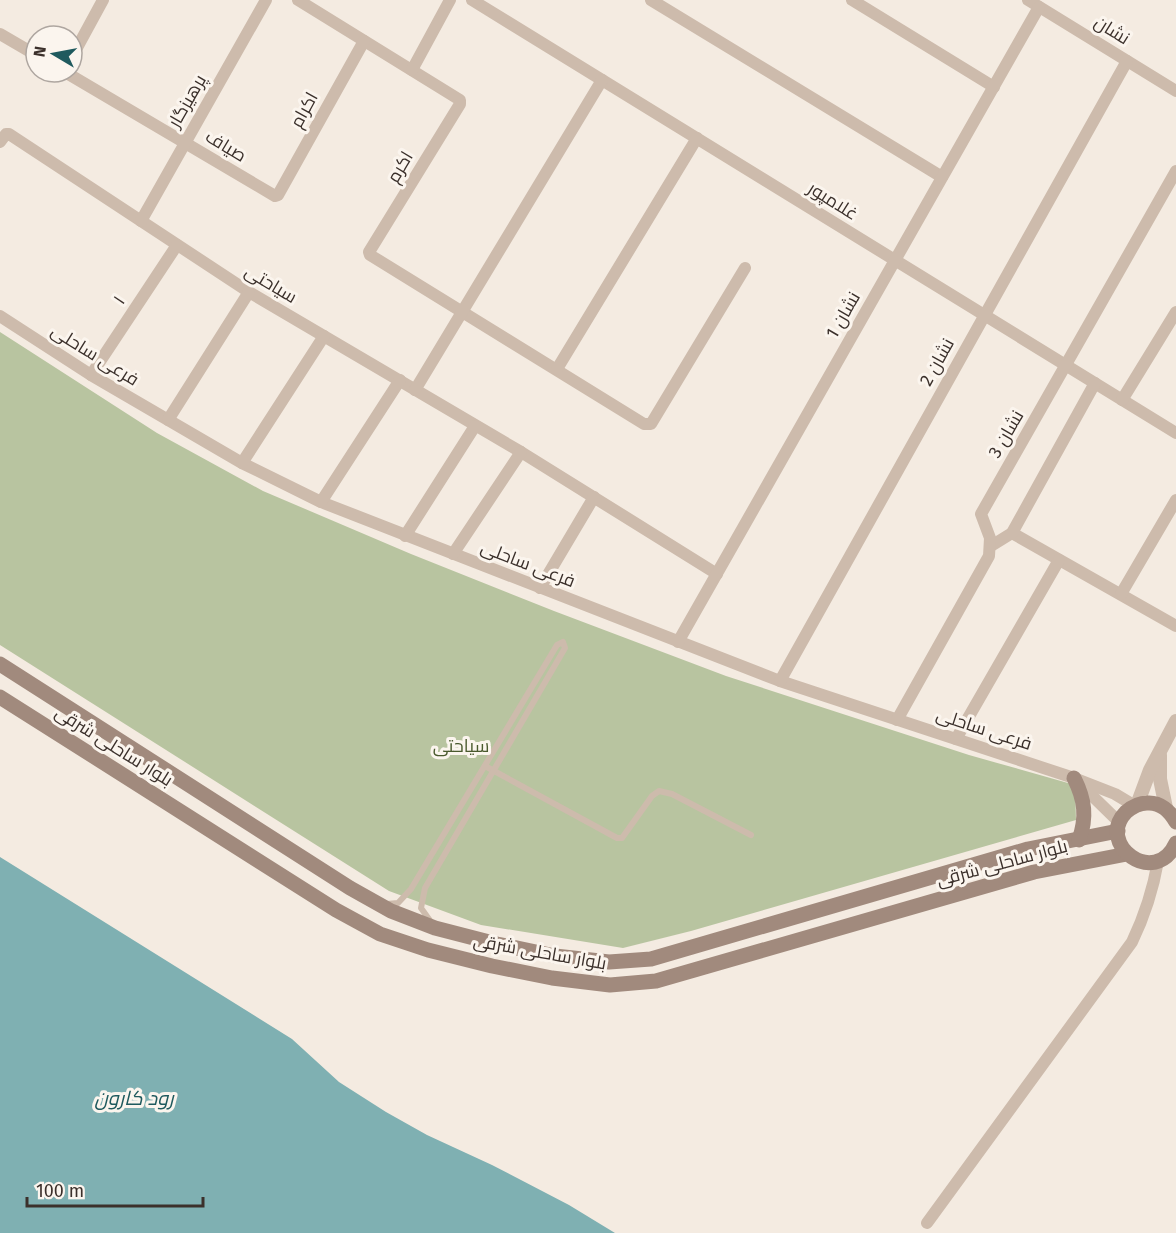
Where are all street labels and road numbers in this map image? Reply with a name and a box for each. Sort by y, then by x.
street label: نشان [1090,11,1134,49]
street label: پرهیزگار [163,70,212,133]
street label: اکرام [285,88,324,132]
street label: صیاف [201,125,251,167]
street label: اکرم [382,147,419,187]
street label: غلامپور [803,177,862,225]
street label: سیاحتی [241,260,301,308]
street label: نشان 1 [821,288,865,342]
street label: ۱ [108,292,130,308]
street label: فرعی ساحلی [47,319,143,391]
street label: نشان 2 [915,334,959,390]
street label: نشان 3 [984,406,1028,462]
street label: فرعی ساحلی [478,536,578,592]
street label: بلوار ساحلی شرقی [51,701,177,791]
street label: فرعی ساحلی [933,703,1035,755]
street label: بلوار ساحلی شرقی [934,835,1070,891]
street label: بلوار ساحلی شرقی [472,929,608,975]

